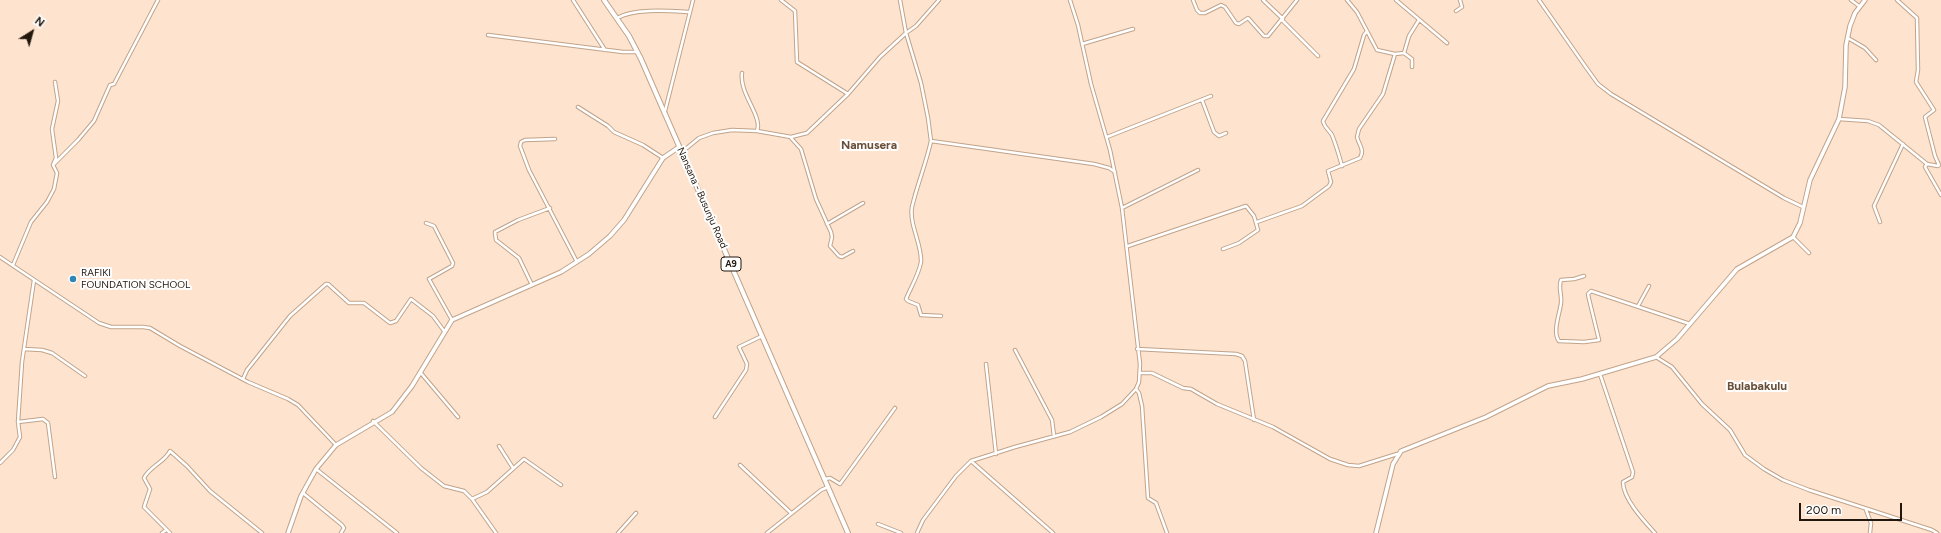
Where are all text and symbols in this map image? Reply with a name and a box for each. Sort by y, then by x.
north arrow [12,12,52,52]
text: N [32,14,47,30]
district label: Namusera [841,138,897,152]
street label: Nansana - Busunju Road [674,146,730,250]
road number: A9 [721,257,741,271]
place label: RAFIKI FOUNDATION SCHOOL [81,267,190,290]
marker: RAFIKI FOUNDATION SCHOOL [68,274,78,284]
district label: Bulabakulu [1727,379,1787,393]
scale bar [1801,495,1904,521]
text: 200 m [1806,503,1841,517]

